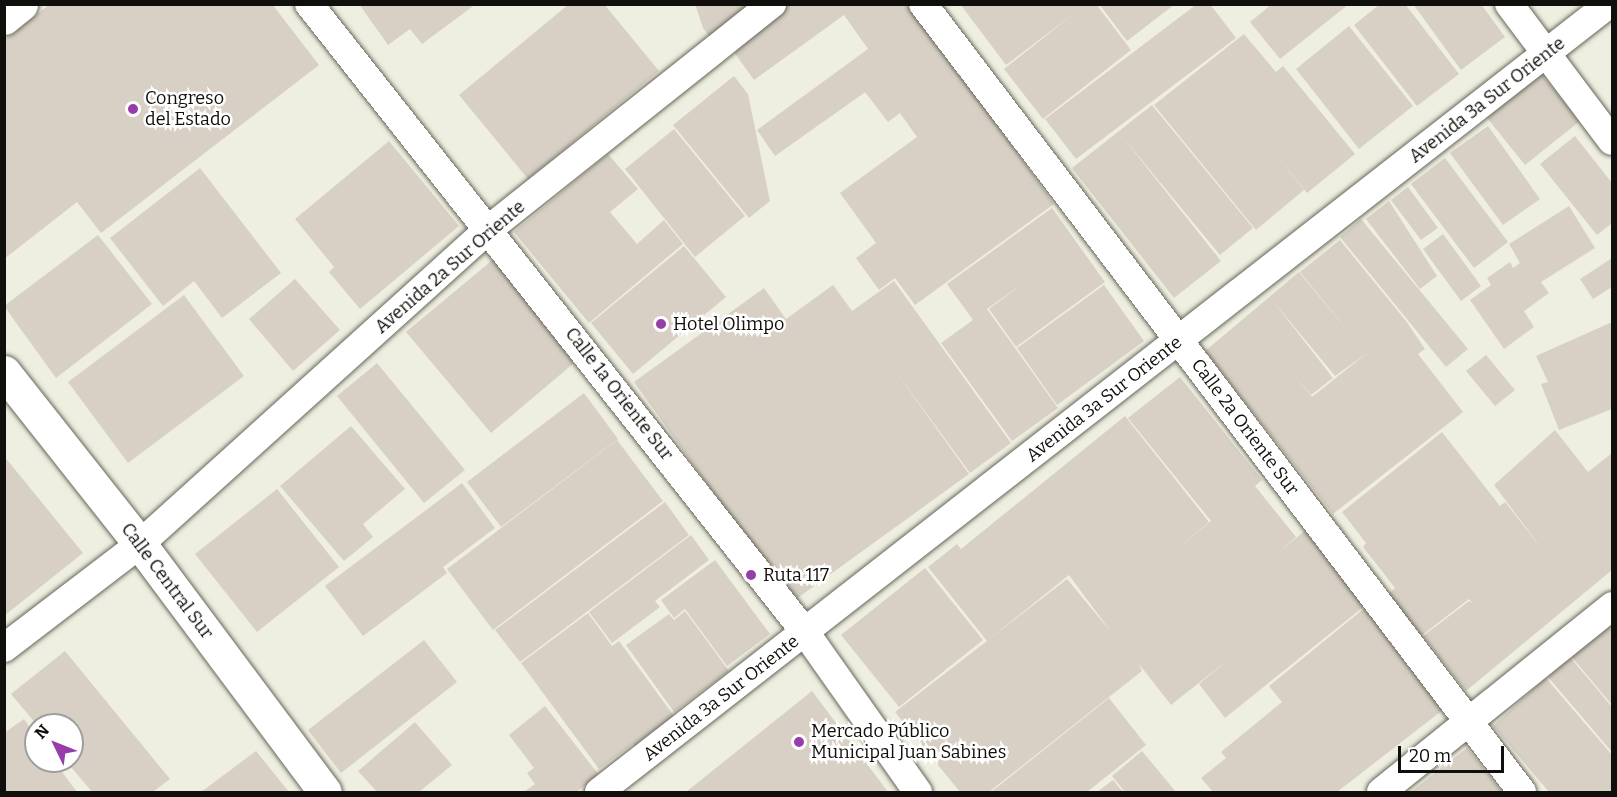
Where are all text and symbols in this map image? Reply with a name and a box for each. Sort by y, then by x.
street label: Avenida 3a Sur Oriente [1405,33,1569,167]
place label: Congreso del Estado [145,88,231,130]
marker: Congreso del Estado [126,102,140,116]
street label: Avenida 2a Sur Oriente [371,196,529,338]
place label: Hotel Olimpo [673,313,784,335]
marker: Hotel Olimpo [654,317,668,331]
street label: Calle 1a Oriente Sur [560,323,678,465]
street label: Avenida 3a Sur Oriente [1022,332,1186,466]
street label: Calle 2a Oriente Sur [1187,355,1303,499]
street label: Calle Central Sur [116,519,218,643]
place label: Ruta 117 [763,564,829,586]
marker: Ruta 117 [744,568,758,582]
street label: Avenida 3a Sur Oriente [639,631,803,765]
north arrow [24,713,84,773]
text: N [31,721,53,743]
place label: Mercado Público Municipal Juan Sabines [811,721,1006,764]
scale bar [1401,734,1508,772]
marker: Mercado Público Municipal Juan Sabines [792,735,806,749]
text: 20 m [1409,745,1451,767]

